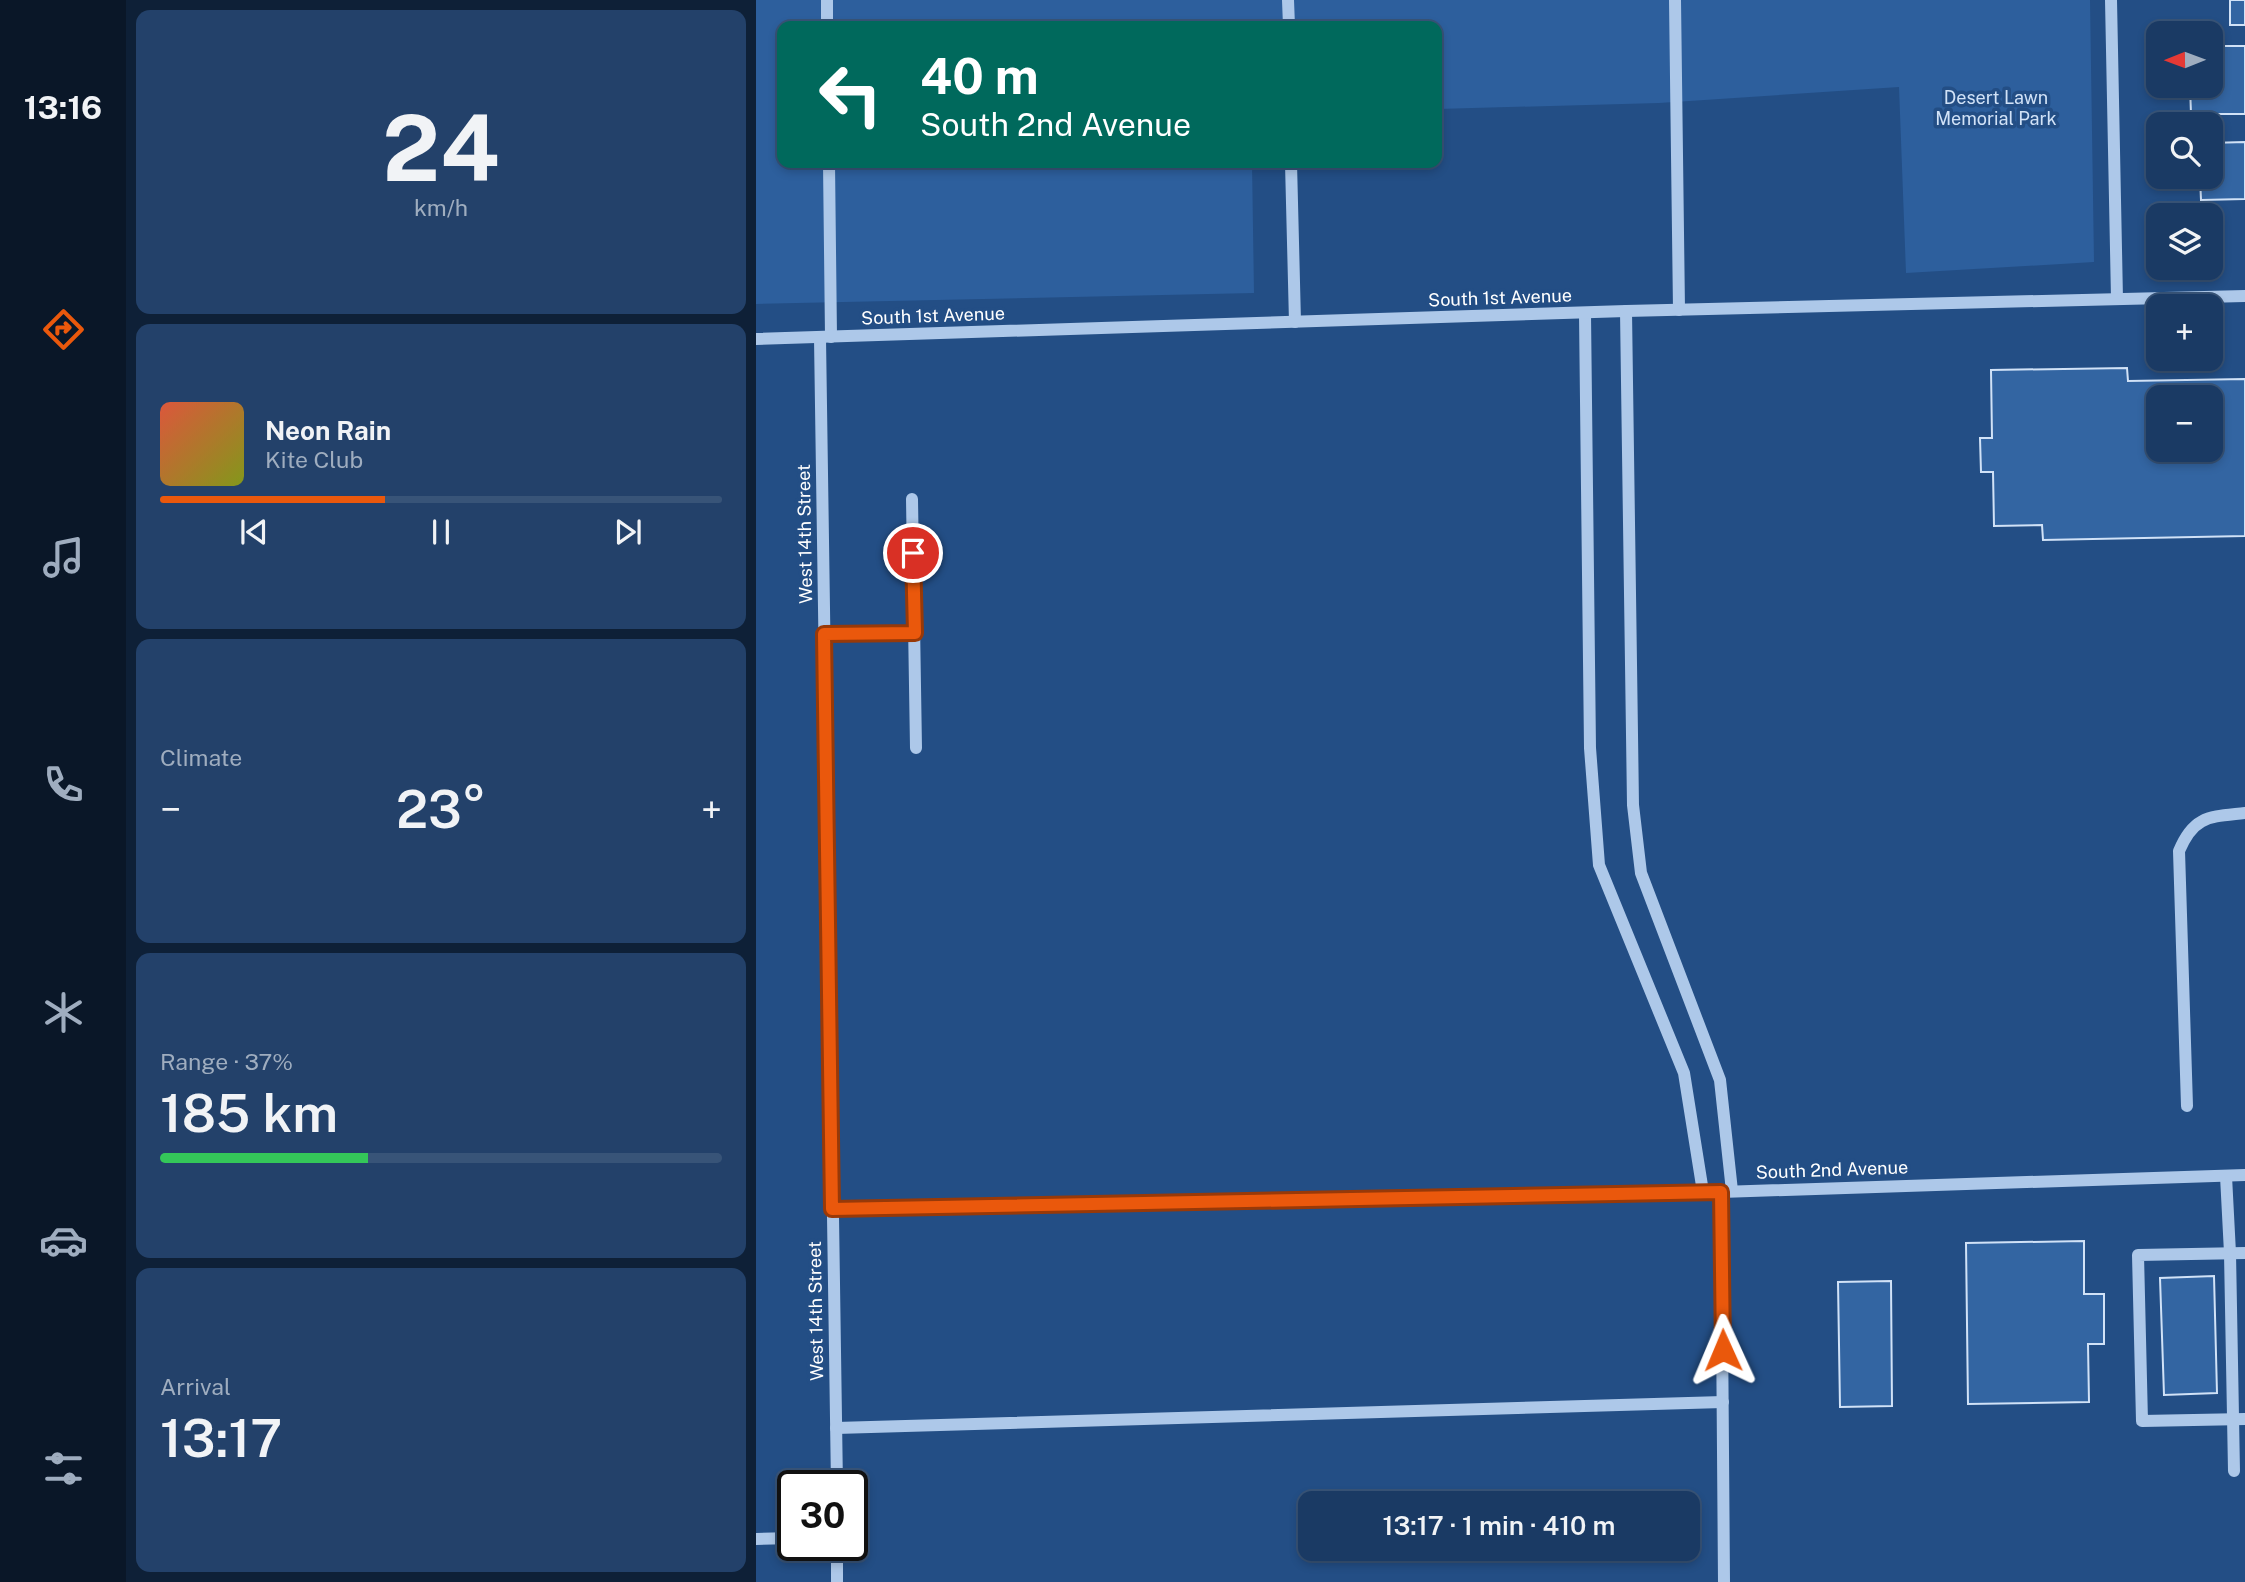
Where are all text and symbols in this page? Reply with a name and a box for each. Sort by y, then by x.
north arrow [2146,21,2222,98]
map controls [2146,21,2223,462]
text: 40 m [920,47,1039,105]
icon: left [805,49,896,140]
park label: Desert Lawn Memorial Park [1935,87,2057,129]
text: 13:16 [24,89,102,126]
text: 24 [382,95,500,201]
text: South 2nd Avenue [920,106,1191,143]
button: search [2146,112,2223,189]
text: km/h [414,194,468,221]
button: layers [2146,203,2223,280]
street label: South 1st Avenue [1428,284,1572,311]
button: + [2146,294,2223,371]
street label: South 1st Avenue [861,302,1005,329]
icon: directions [39,305,88,354]
button: − [2146,385,2223,462]
text: Neon Rain [265,415,391,446]
text: Kite Club [265,446,363,473]
street label: West 14th Street [793,464,816,604]
icon: previous [235,513,273,551]
icon: pause [422,513,460,551]
icon: next [609,513,647,551]
pin [883,523,943,583]
icon: music [39,533,88,582]
icon: arrive [894,534,932,572]
text: Climate [160,744,242,771]
icon: phone [39,760,88,809]
text: 23° [396,779,486,840]
text: − [160,787,181,832]
text: + [701,787,722,832]
icon: climate [39,988,88,1037]
text: Range · 37% [160,1048,293,1075]
text: 185 km [160,1083,338,1144]
street label: South 2nd Avenue [1755,1156,1909,1183]
icon: car [39,1216,88,1265]
street label: West 14th Street [804,1241,827,1381]
position arrow [1686,1313,1760,1387]
text: Arrival [160,1373,231,1400]
text: 13:17 [160,1408,282,1469]
icon: filters [39,1444,88,1493]
speed limit sign: 30 [777,1470,868,1561]
text: 13:17 · 1 min · 410 m [1383,1510,1615,1541]

